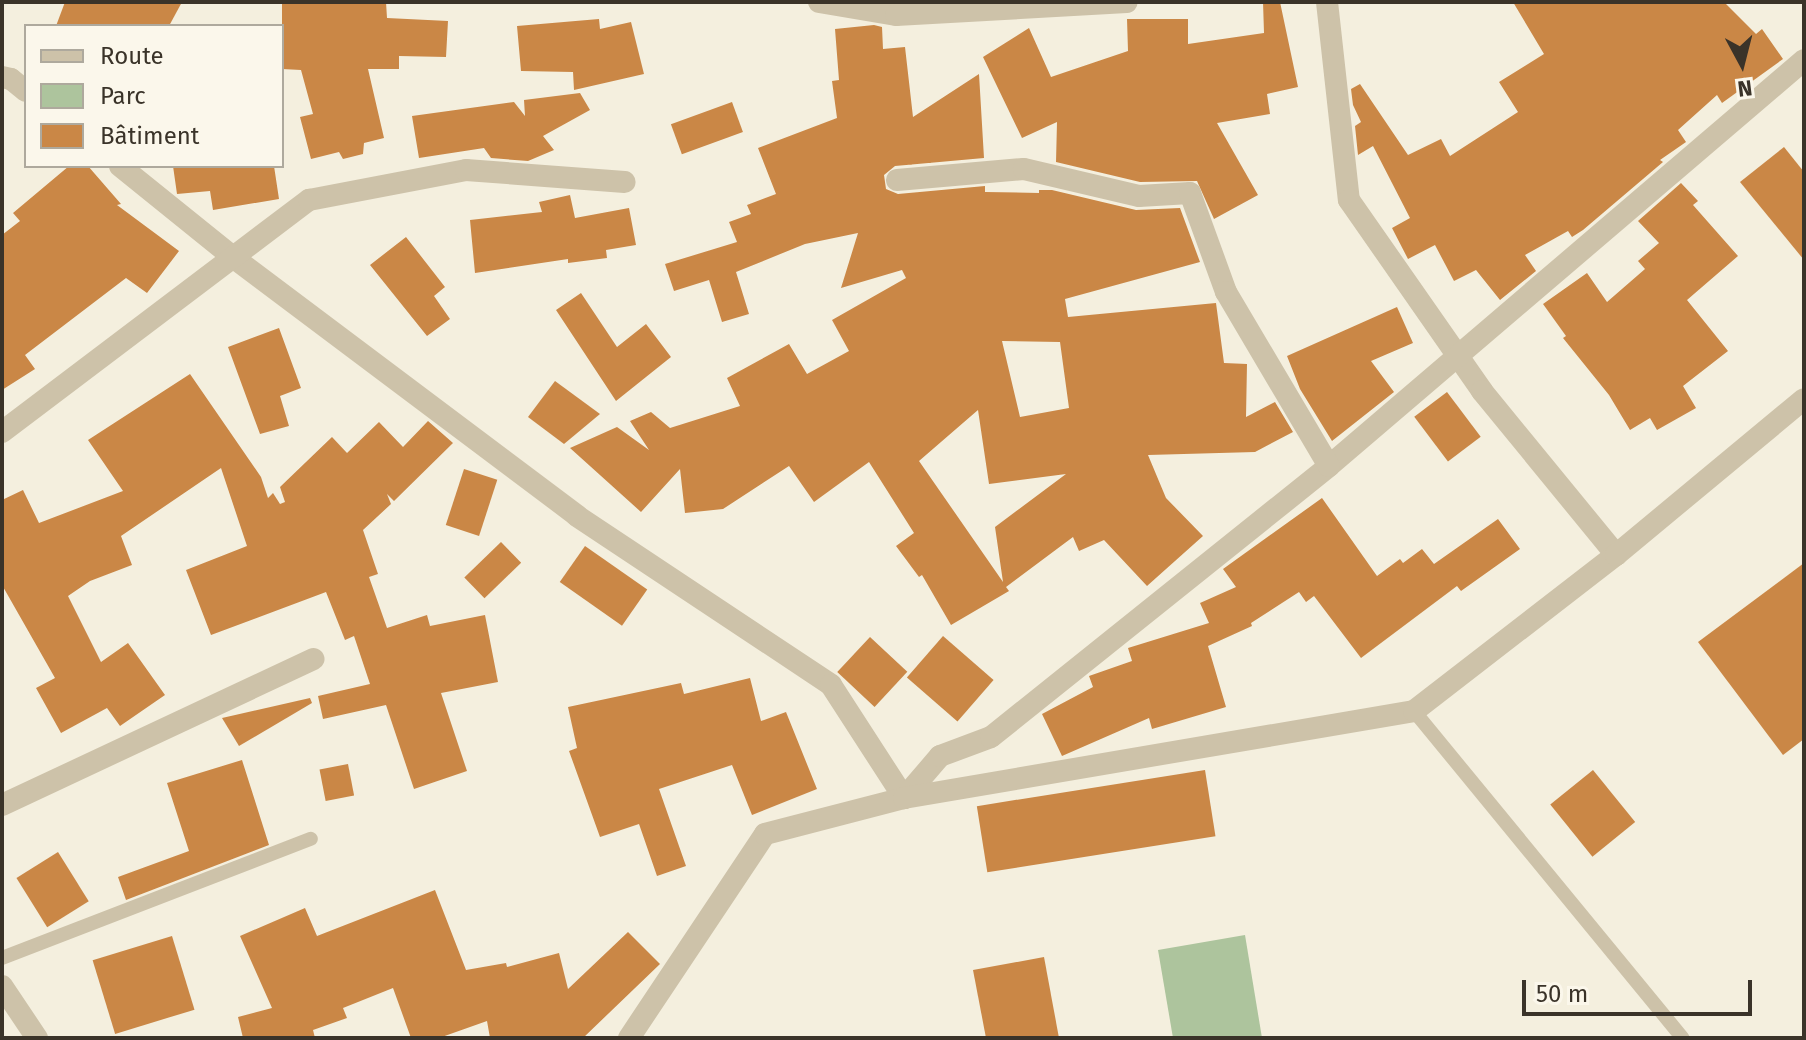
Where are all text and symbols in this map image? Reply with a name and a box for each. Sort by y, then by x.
legend [24,24,284,168]
north arrow [1702,24,1782,104]
text: Route [100,42,164,70]
text: N [1736,74,1754,103]
text: Parc [100,82,146,110]
text: Bâtiment [100,122,199,150]
scale bar [1526,964,1756,1014]
text: 50 m [1536,980,1588,1008]

